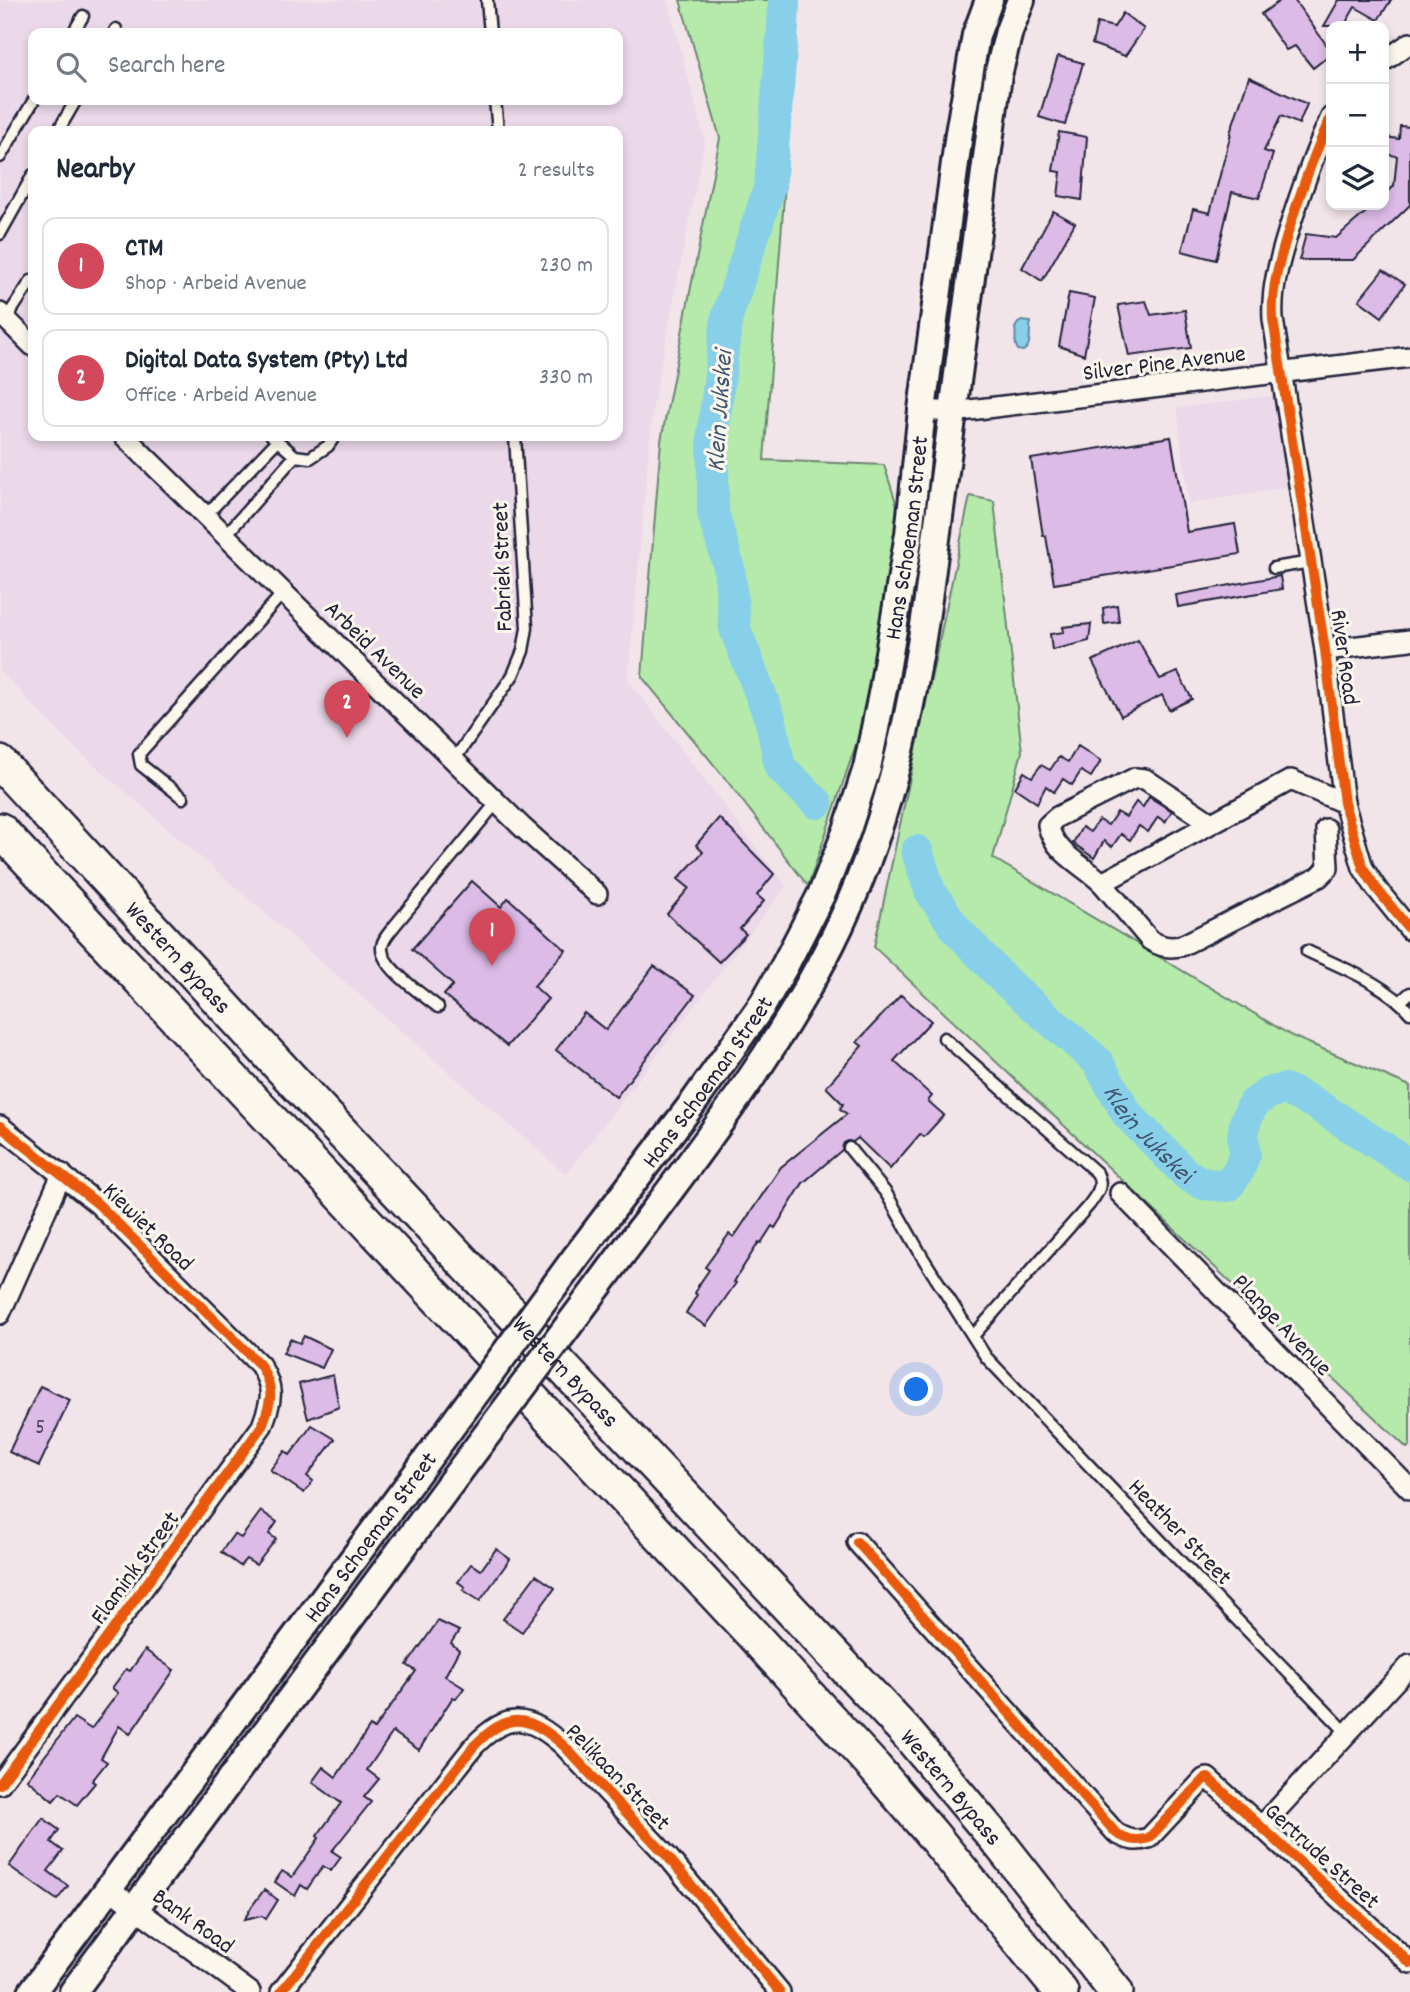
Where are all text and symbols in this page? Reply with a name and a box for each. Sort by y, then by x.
map controls [1326,21,1389,210]
button: + [1326,21,1389,84]
search box [28,28,623,105]
icon: search [52,48,90,86]
text: Search here [108,48,226,85]
button: − [1326,84,1389,147]
button: layers [1326,147,1389,210]
text: Nearby [56,150,134,193]
text: 2 results [518,155,595,188]
text: CTM [125,231,163,268]
text: 1 [78,250,84,283]
text: 230 m [539,250,593,283]
text: Shop · Arbeid Avenue [125,268,307,301]
street label: Silver Pine Avenue [1081,338,1248,392]
text: Digital Data System (Pty) Ltd [125,343,408,380]
water label: Klein Jukskei [699,345,744,473]
text: 2 [76,362,86,395]
text: 330 m [539,362,593,395]
text: Office · Arbeid Avenue [125,380,317,413]
street label: Hans Schoeman Street [878,434,939,643]
street label: Fabriek Street [485,501,523,632]
street label: Arbeid Avenue [315,594,432,708]
street label: River Road [1320,608,1367,707]
pin: 2 [324,680,370,738]
street label: Western Bypass [116,895,238,1023]
pin: 1 [469,908,515,966]
street label: Hans Schoeman Street [635,991,784,1177]
water label: Klein Jukskei [1092,1079,1201,1198]
street label: Kiewiet Road [93,1176,200,1281]
street label: Plange Avenue [1223,1267,1339,1385]
street label: Western Bypass [503,1309,626,1437]
your location [899,1372,933,1406]
house number: 5 [35,1414,45,1444]
street label: Hans Schoeman Street [297,1446,447,1631]
street label: Heather Street [1119,1472,1239,1594]
street label: Flamink Street [83,1505,189,1633]
street label: Pelikaan Street [556,1716,677,1840]
street label: Western Bypass [891,1723,1009,1854]
street label: Gertrude Street [1256,1796,1386,1919]
street label: Bank Road [144,1881,240,1964]

